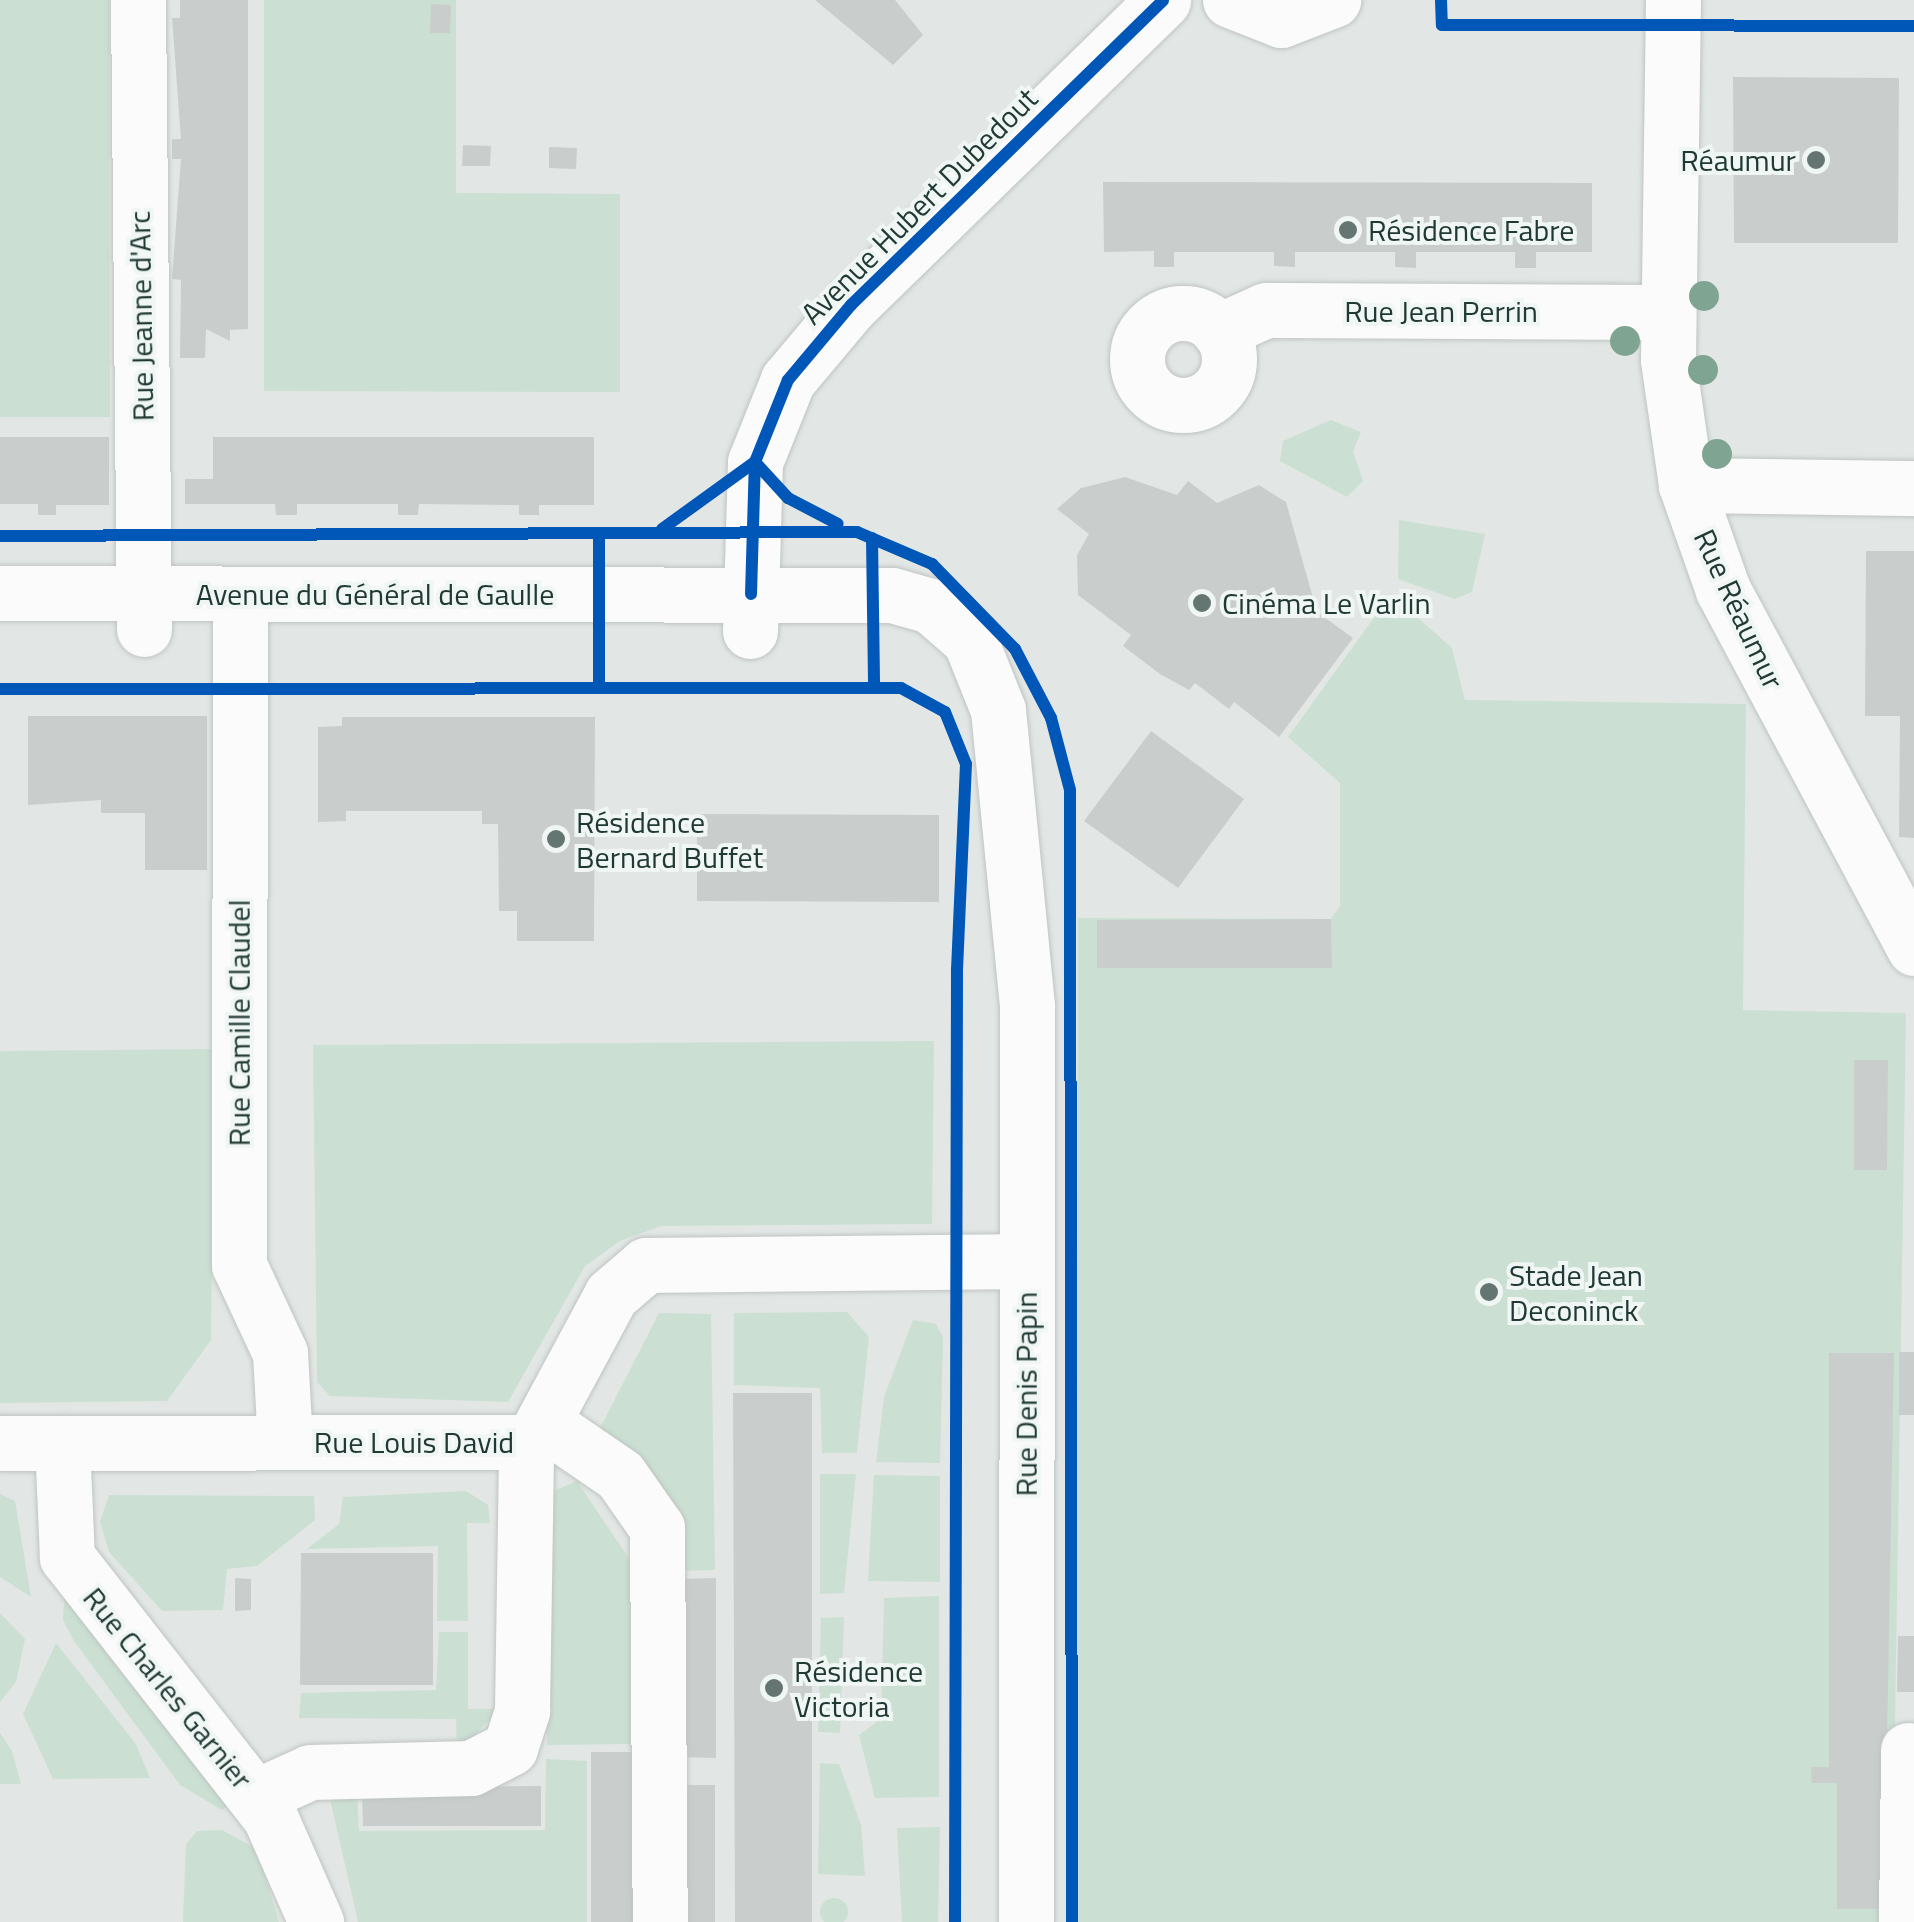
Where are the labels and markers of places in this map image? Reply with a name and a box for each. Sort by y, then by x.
place label: Réaumur [1680,142,1796,178]
marker: Réaumur [1805,149,1827,171]
place label: Résidence Fabre [1368,212,1574,248]
marker: Résidence Fabre [1337,219,1359,241]
place label: Cinéma Le Varlin [1222,585,1430,621]
marker: Cinéma Le Varlin [1191,592,1213,614]
place label: Résidence Bernard Buffet [576,804,763,874]
marker: Résidence Bernard Buffet [545,828,567,850]
place label: Stade Jean Deconinck [1509,1257,1643,1328]
marker: Stade Jean Deconinck [1478,1281,1500,1303]
place label: Résidence Victoria [794,1653,923,1724]
marker: Résidence Victoria [763,1677,785,1699]

